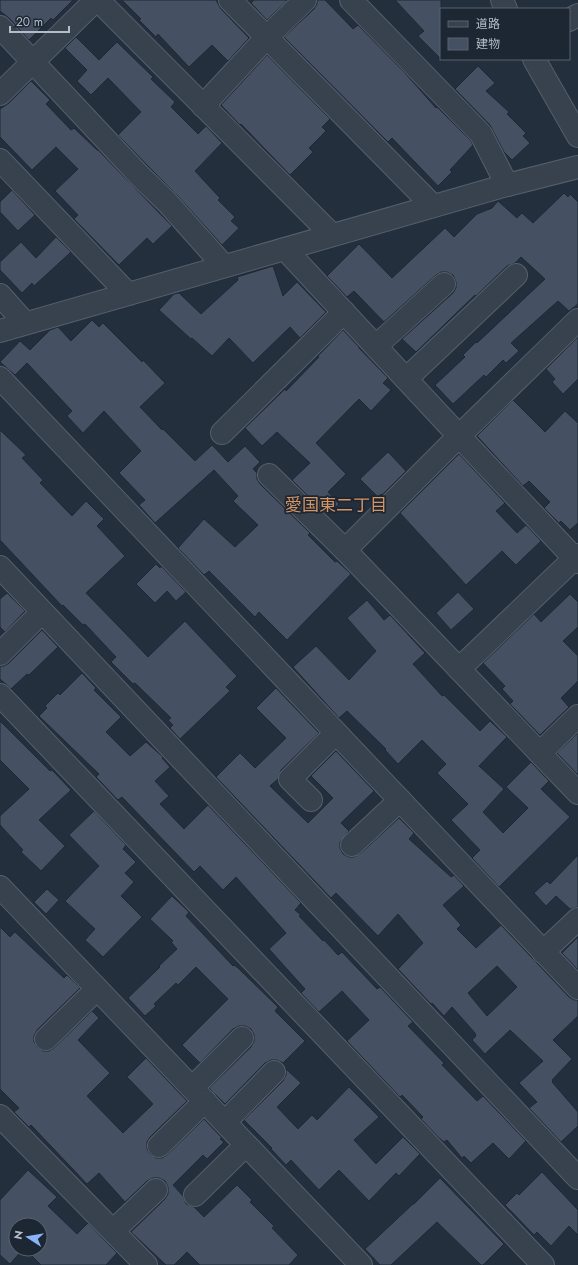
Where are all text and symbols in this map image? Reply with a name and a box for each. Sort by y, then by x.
scale bar [10,8,69,34]
legend [440,8,570,60]
text: 20 m [16,13,43,31]
text: 道路 [476,15,500,33]
text: 建物 [476,35,500,53]
district label: 愛国東二丁目 [285,493,387,517]
north arrow [8,1217,48,1257]
text: N [9,1229,27,1241]

